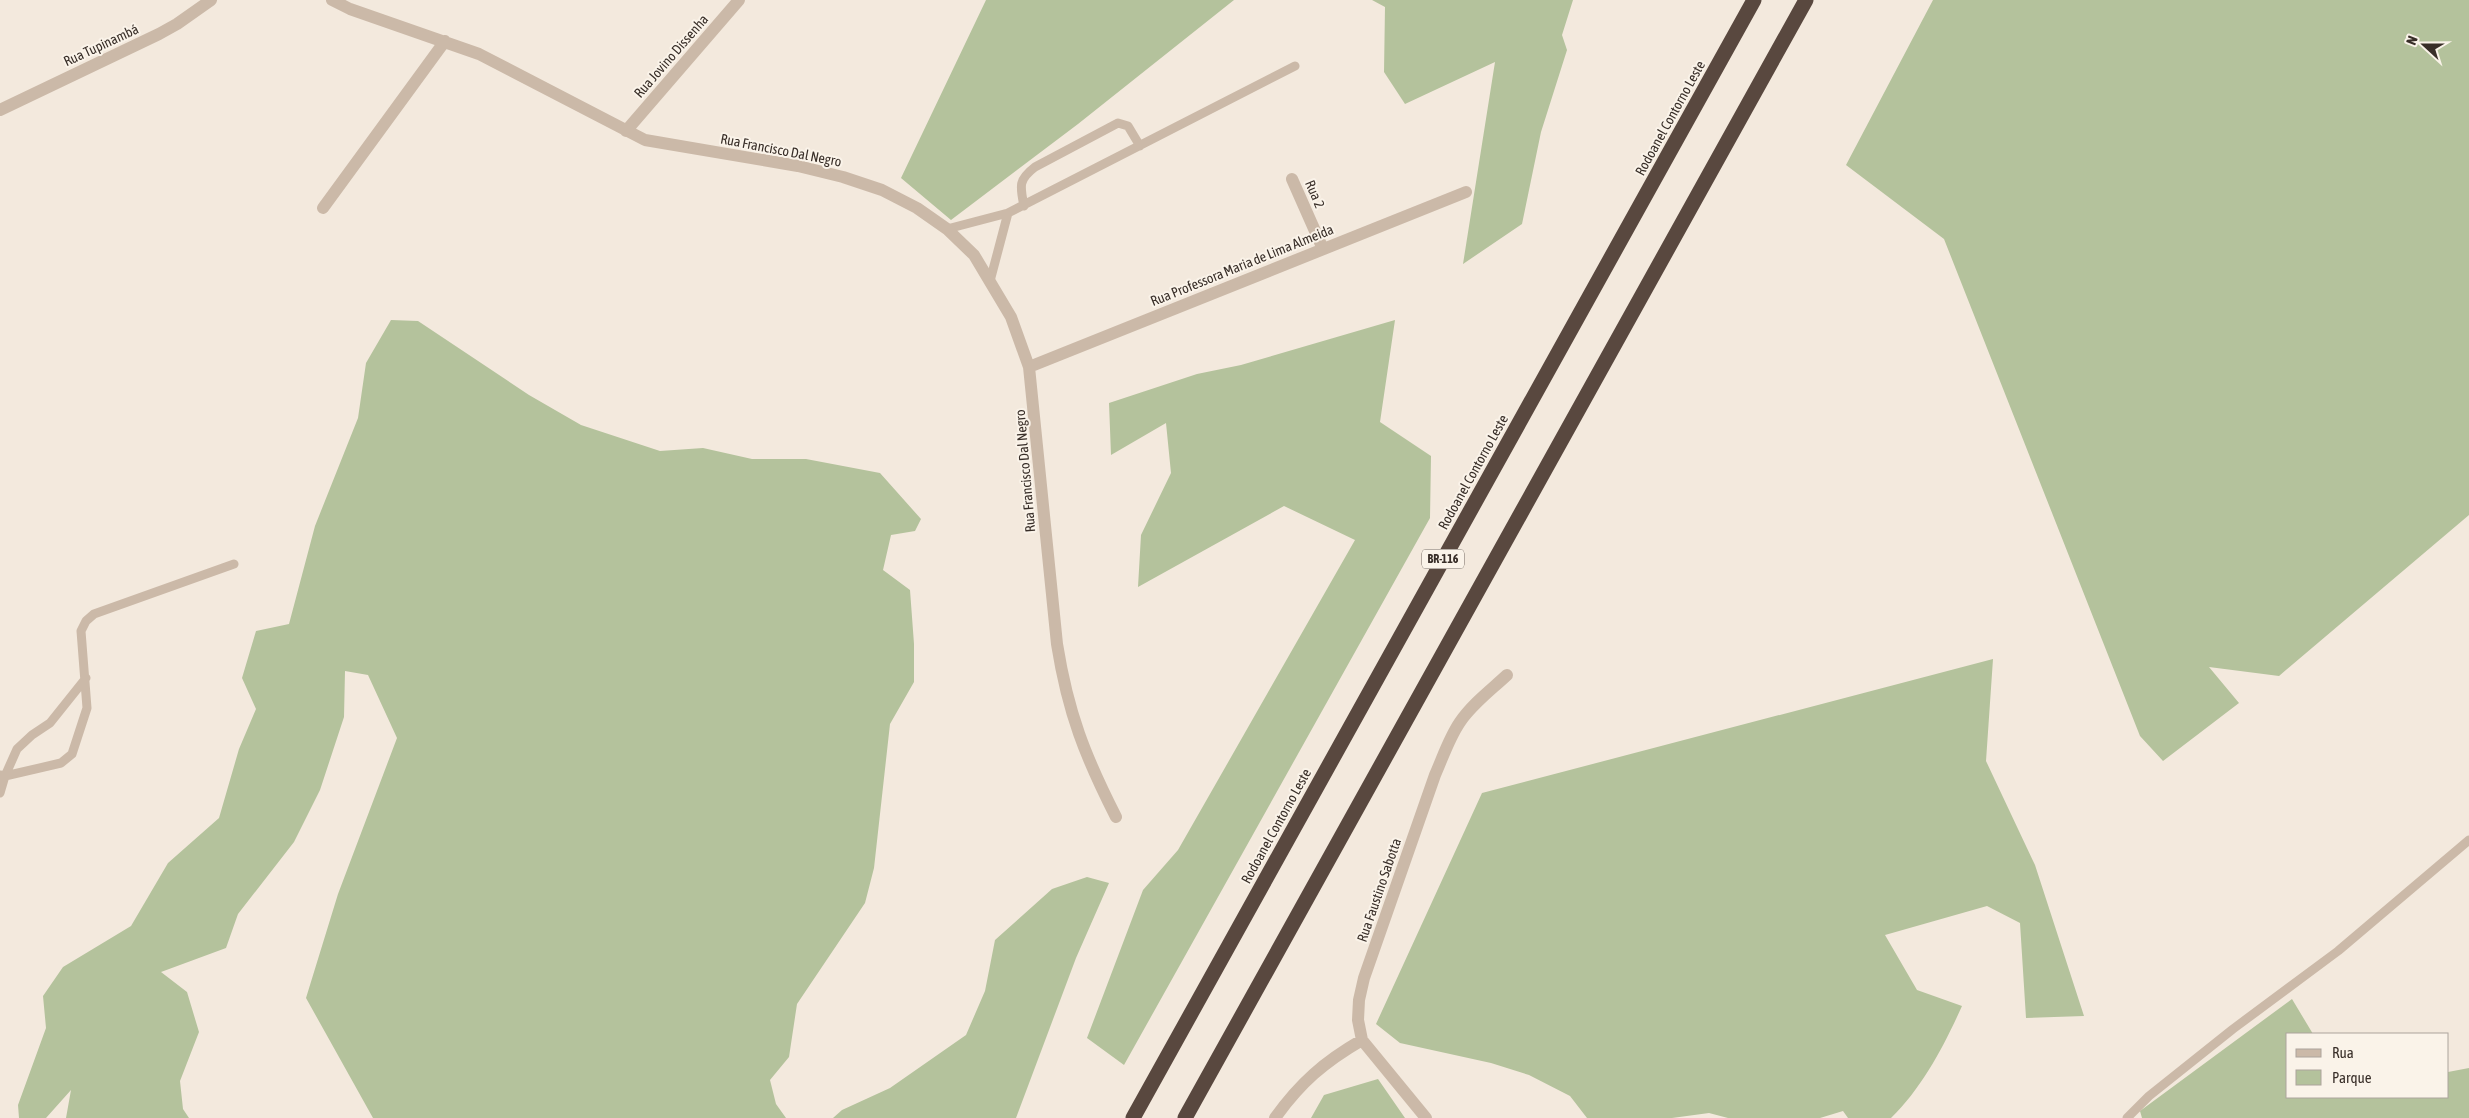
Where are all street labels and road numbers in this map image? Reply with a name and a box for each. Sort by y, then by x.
street label: Rua Jovino Dissenha [631,11,711,101]
street label: Rua Tupinambá [61,21,141,69]
street label: Rodoanel Contorno Leste [1632,58,1708,178]
street label: Rua Francisco Dal Negro [719,130,843,170]
street label: Rua 2 [1302,178,1328,210]
street label: Rua Professora Maria de Lima Almeida [1148,221,1336,309]
street label: Rua Francisco Dal Negro [1012,409,1038,533]
street label: Rodoanel Contorno Leste [1435,412,1511,532]
road number: BR-116 [1422,550,1464,568]
street label: Rodoanel Contorno Leste [1238,766,1314,886]
street label: Rua Faustino Sabotta [1354,836,1404,944]

